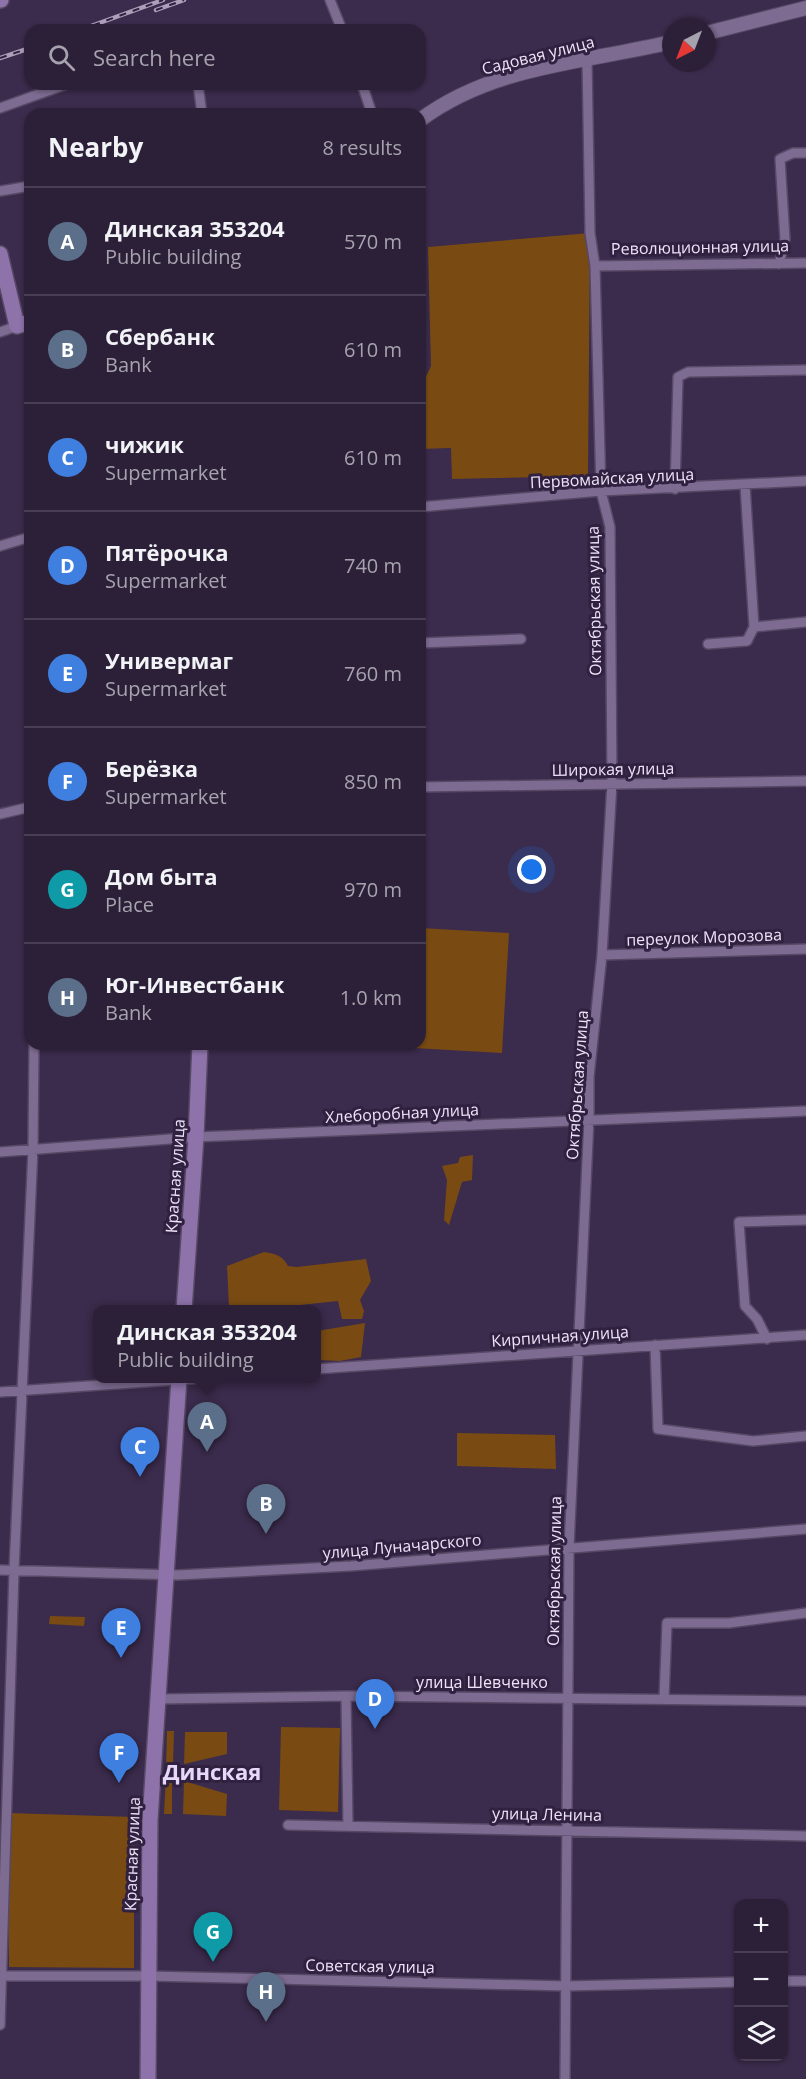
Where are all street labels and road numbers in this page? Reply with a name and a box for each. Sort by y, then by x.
street label: Садовая улица [479,30,597,80]
street label: Революционная улица [611,234,789,260]
street label: Первомайская улица [529,463,695,493]
street label: Октябрьская улица [582,526,606,676]
street label: Широкая улица [552,757,674,781]
street label: переулок Морозова [626,923,782,951]
street label: Октябрьская улица [561,1009,593,1161]
street label: Хлеборобная улица [325,1098,479,1128]
street label: Красная улица [160,1118,190,1234]
street label: Кирпичная улица [490,1320,630,1352]
street label: Октябрьская улица [542,1496,566,1646]
street label: улица Луначарского [322,1528,482,1564]
street label: улица Шевченко [416,1671,548,1693]
street label: Красная улица [119,1796,145,1912]
street label: улица Ленина [492,1802,602,1826]
street label: Советская улица [305,1954,435,1978]

